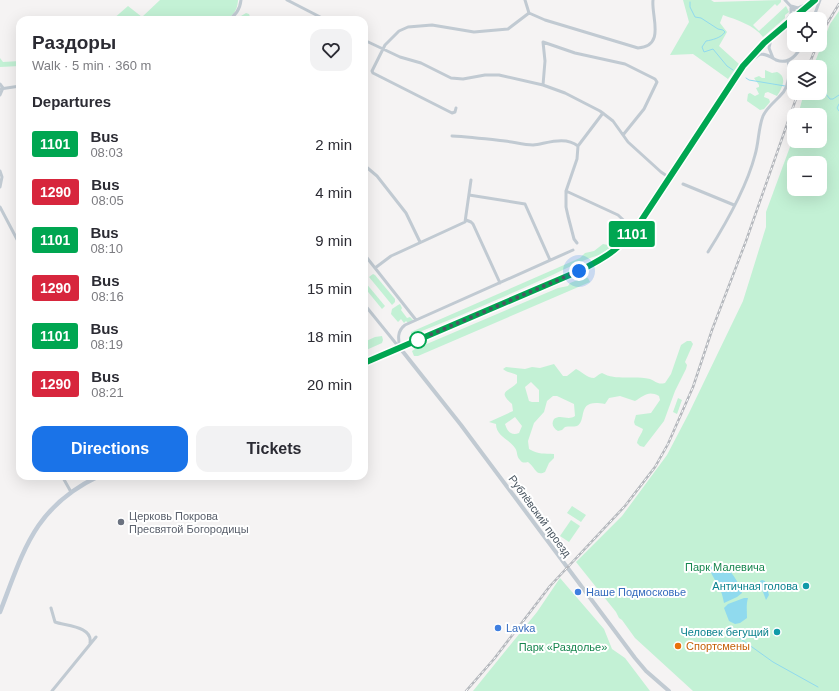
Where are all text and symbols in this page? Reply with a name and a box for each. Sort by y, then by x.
map controls [787,12,827,196]
button: locate [787,12,827,52]
button: heart [310,29,352,71]
text: Раздоры [32,32,116,53]
text: Walk · 5 min · 360 m [32,58,151,73]
button: layers [787,60,827,100]
text: Departures [32,93,111,110]
button: + [787,108,827,148]
text: Bus [90,128,119,145]
text: 1101 [40,136,70,152]
text: 2 min [315,136,352,153]
text: 08:03 [90,145,123,160]
button: − [787,156,827,196]
text: Bus [91,176,120,193]
text: 1290 [40,184,71,200]
text: 4 min [315,184,352,201]
text: 08:05 [91,193,124,208]
line badge: 1101 [604,221,660,247]
text: Bus [90,224,119,241]
text: 1101 [617,226,647,242]
text: 1101 [40,232,70,248]
text: 9 min [315,232,352,249]
text: 08:10 [90,241,123,256]
your location [569,261,589,281]
text: Bus [91,272,120,289]
text: 1290 [40,280,71,296]
text: 15 min [307,280,352,297]
text: 08:16 [91,289,124,304]
text: Bus [90,320,119,337]
text: 1101 [40,328,70,344]
text: 18 min [307,328,352,345]
unlabelled marker [409,331,427,349]
text: 08:19 [90,337,123,352]
text: Bus [91,368,120,385]
text: 1290 [40,376,71,392]
text: 20 min [307,376,352,393]
text: 08:21 [91,385,124,400]
button: Directions [32,426,188,472]
button: Tickets [196,426,352,472]
street label: Рублёвский проезд [506,473,574,560]
place label: Церковь Покрова Пресвятой Богородицы [129,510,249,535]
marker: Церковь Покрова Пресвятой Богородицы [116,517,126,527]
park label: Парк Малевича [685,561,766,573]
place label: Античная голова [712,580,799,592]
marker: Античная голова [801,581,811,591]
place label: Наше Подмосковье [586,586,686,598]
marker: Наше Подмосковье [573,587,583,597]
place label: Lavka [506,622,536,634]
marker: Lavka [493,623,503,633]
place label: Человек бегущий [680,626,769,638]
marker: Человек бегущий [772,627,782,637]
place label: Спортсмены [686,640,750,652]
park label: Парк «Раздолье» [519,641,607,653]
marker: Спортсмены [673,641,683,651]

